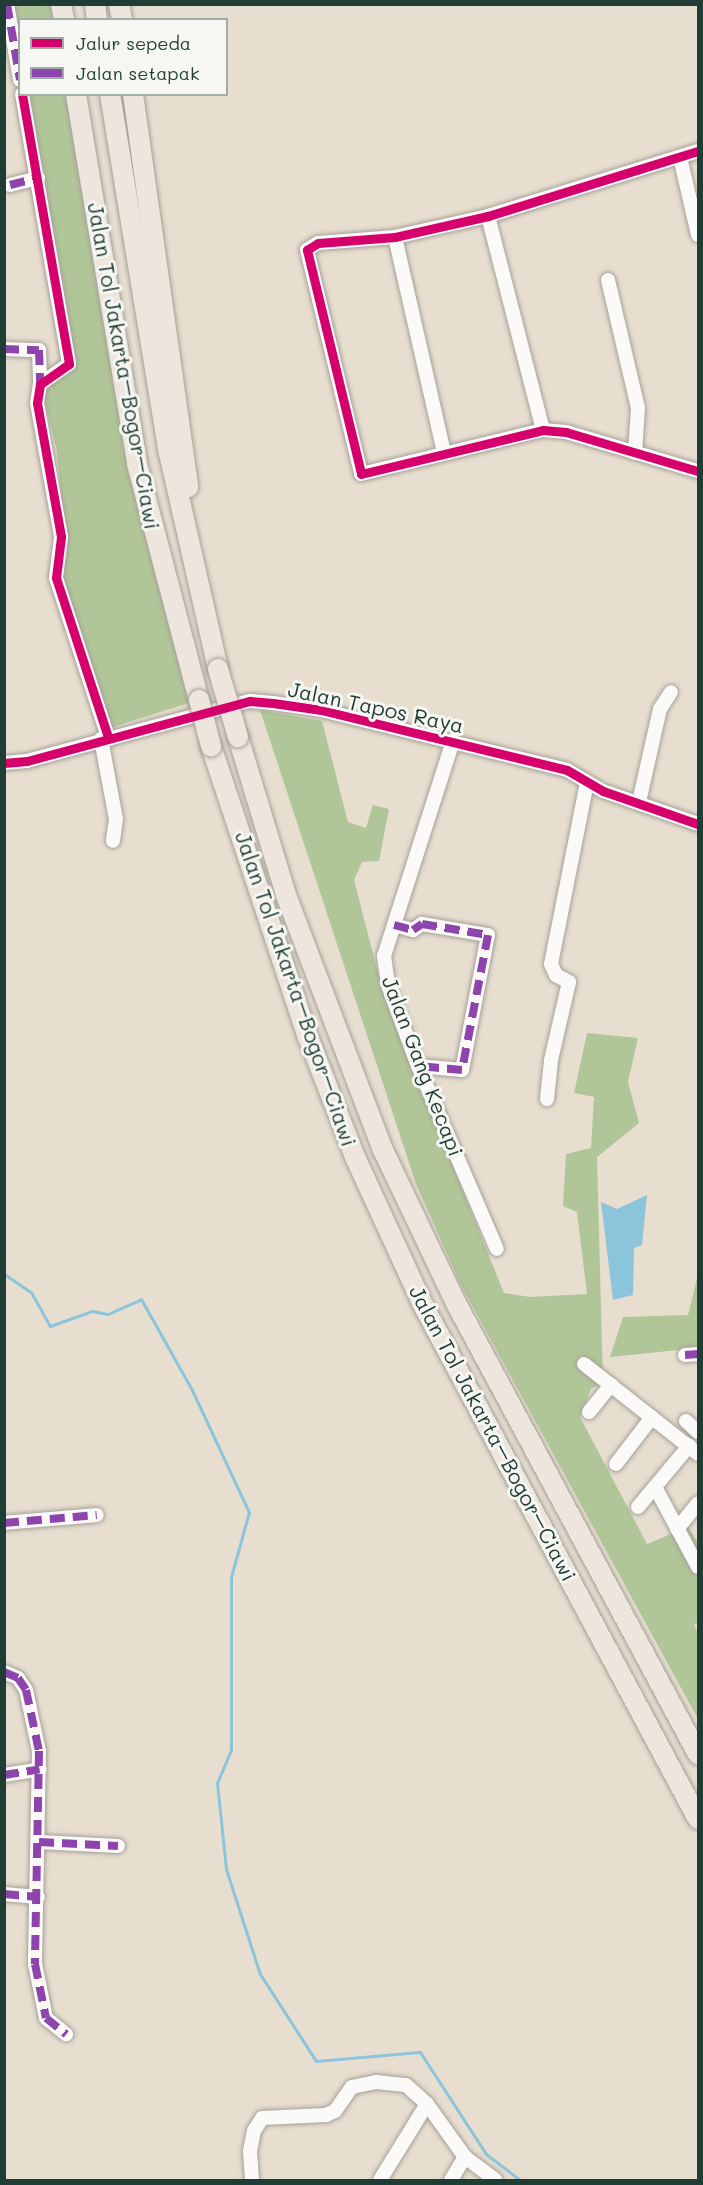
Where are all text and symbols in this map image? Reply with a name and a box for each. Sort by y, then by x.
legend [18,18,228,96]
text: Jalur sepeda [76,31,191,55]
text: Jalan setapak [76,61,199,85]
street label: Jalan Tol Jakarta–Bogor–Ciawi [83,201,165,531]
street label: Jalan Tapos Raya [286,676,466,738]
street label: Jalan Tol Jakarta–Bogor–Ciawi [230,828,362,1150]
street label: Jalan Gang Kecapi [377,972,469,1160]
street label: Jalan Tol Jakarta–Bogor–Ciawi [404,1281,582,1585]

